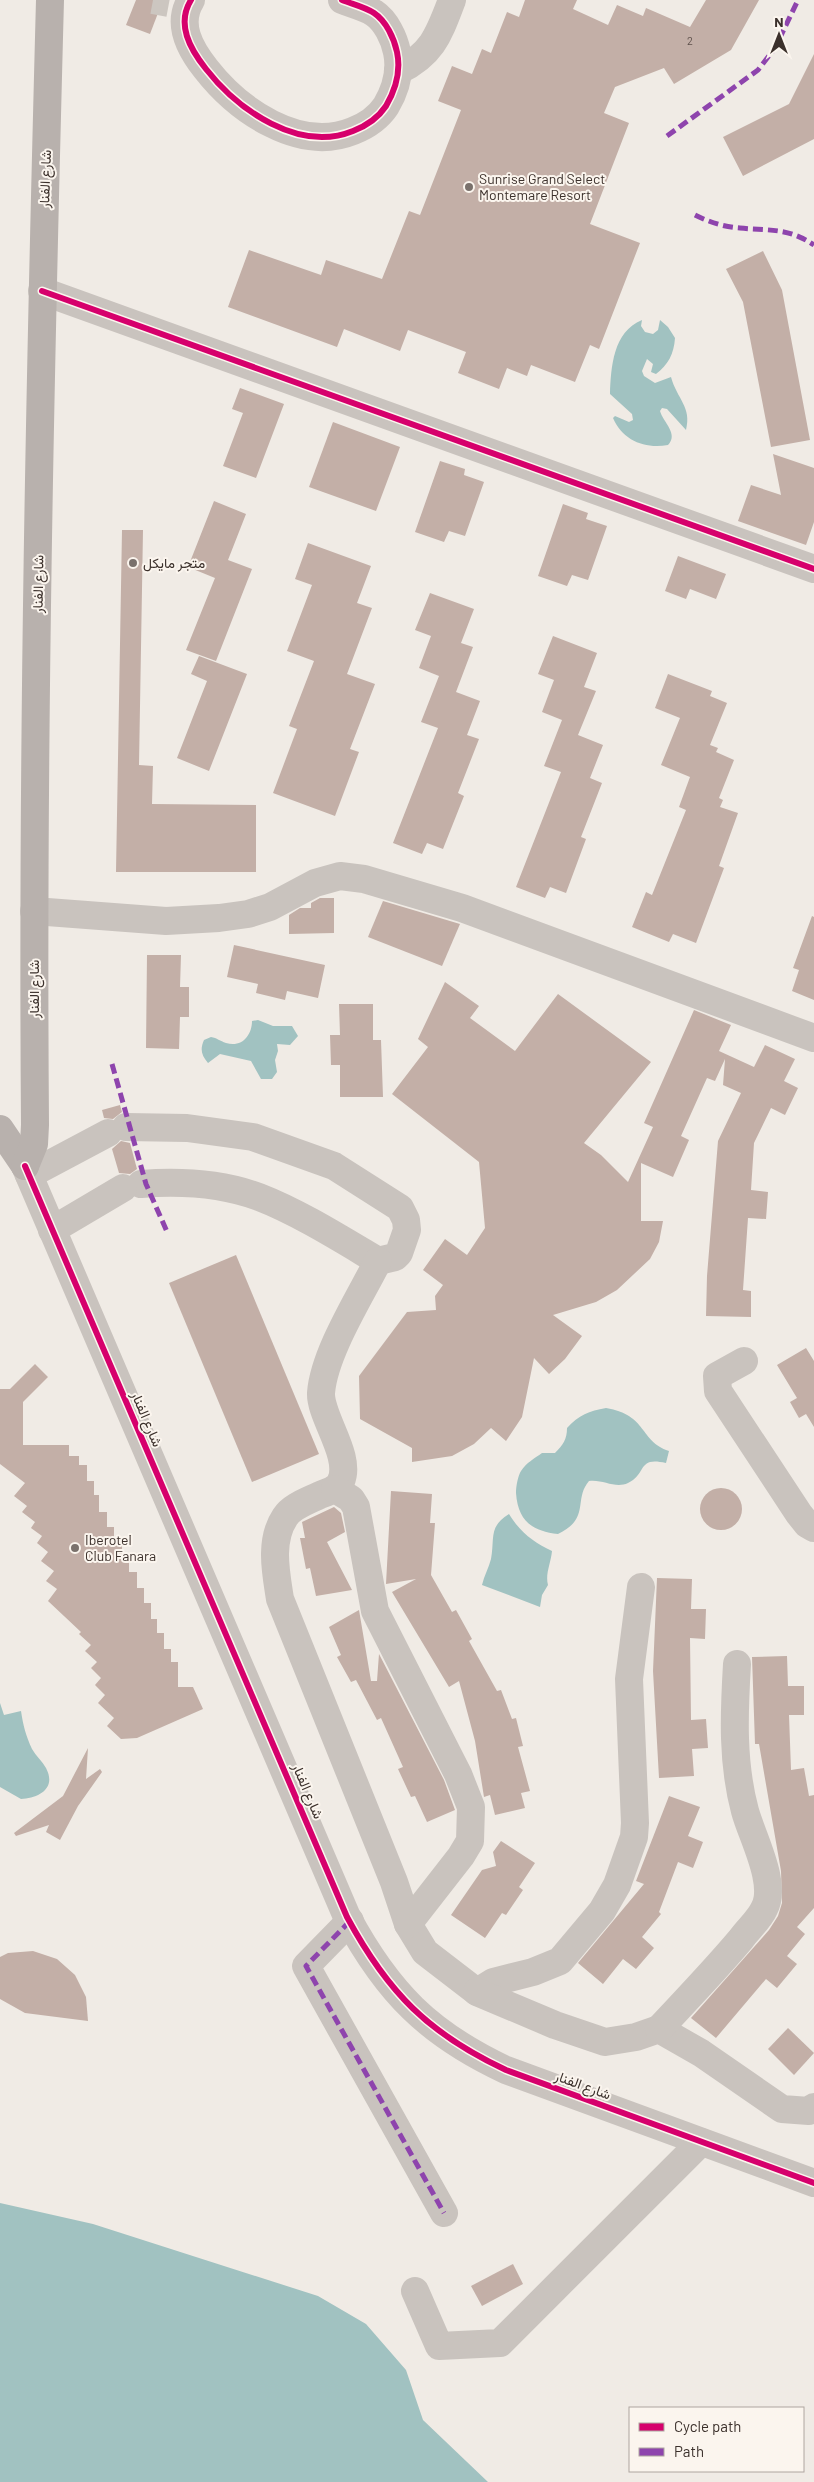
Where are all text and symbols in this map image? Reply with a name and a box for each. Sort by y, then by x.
north arrow [754,10,804,60]
text: N [774,13,784,30]
house number: 2 [687,34,693,47]
street label: شارع الفنار [35,150,57,210]
place label: Sunrise Grand Select Montemare Resort [479,170,605,203]
marker: Sunrise Grand Select Montemare Resort [463,181,475,193]
place label: متجر مايكل [143,554,205,572]
street label: شارع الفنار [28,555,50,614]
marker: متجر مايكل [127,557,139,569]
street label: شارع الفنار [25,960,45,1019]
street label: شارع الفنار [125,1388,167,1450]
place label: Iberotel Club Fanara [85,1531,156,1564]
marker: Iberotel Club Fanara [69,1542,81,1554]
street label: شارع الفنار [286,1760,328,1822]
street label: شارع الفنار [551,2066,614,2105]
legend [629,2407,804,2472]
text: Cycle path [674,2417,741,2435]
text: Path [674,2442,704,2460]

